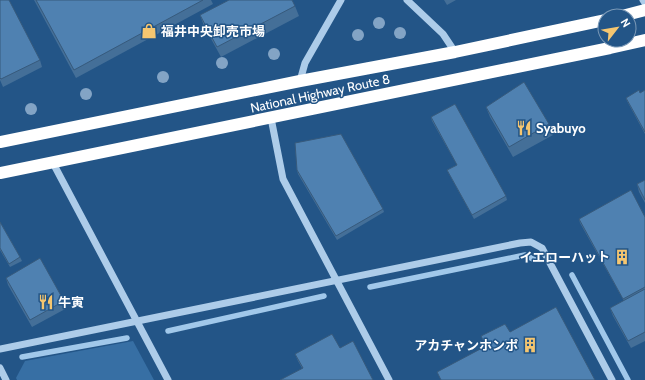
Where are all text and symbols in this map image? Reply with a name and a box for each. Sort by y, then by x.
north arrow [597,8,637,48]
text: N [618,16,634,30]
shop icon: 福井中央卸売市場 [140,22,158,40]
place label: 福井中央卸売市場 [161,23,265,39]
street label: National Highway Route 8 [249,70,391,116]
restaurant icon: Syabuyo [515,119,533,137]
place label: Syabuyo [536,120,586,136]
building icon: イエローハット [613,248,631,266]
place label: イエローハット [519,249,610,265]
restaurant icon: 牛寅 [37,293,55,311]
place label: 牛寅 [58,294,84,310]
building icon: アカチャンホンポ [521,336,539,354]
place label: アカチャンホンポ [414,337,518,353]

